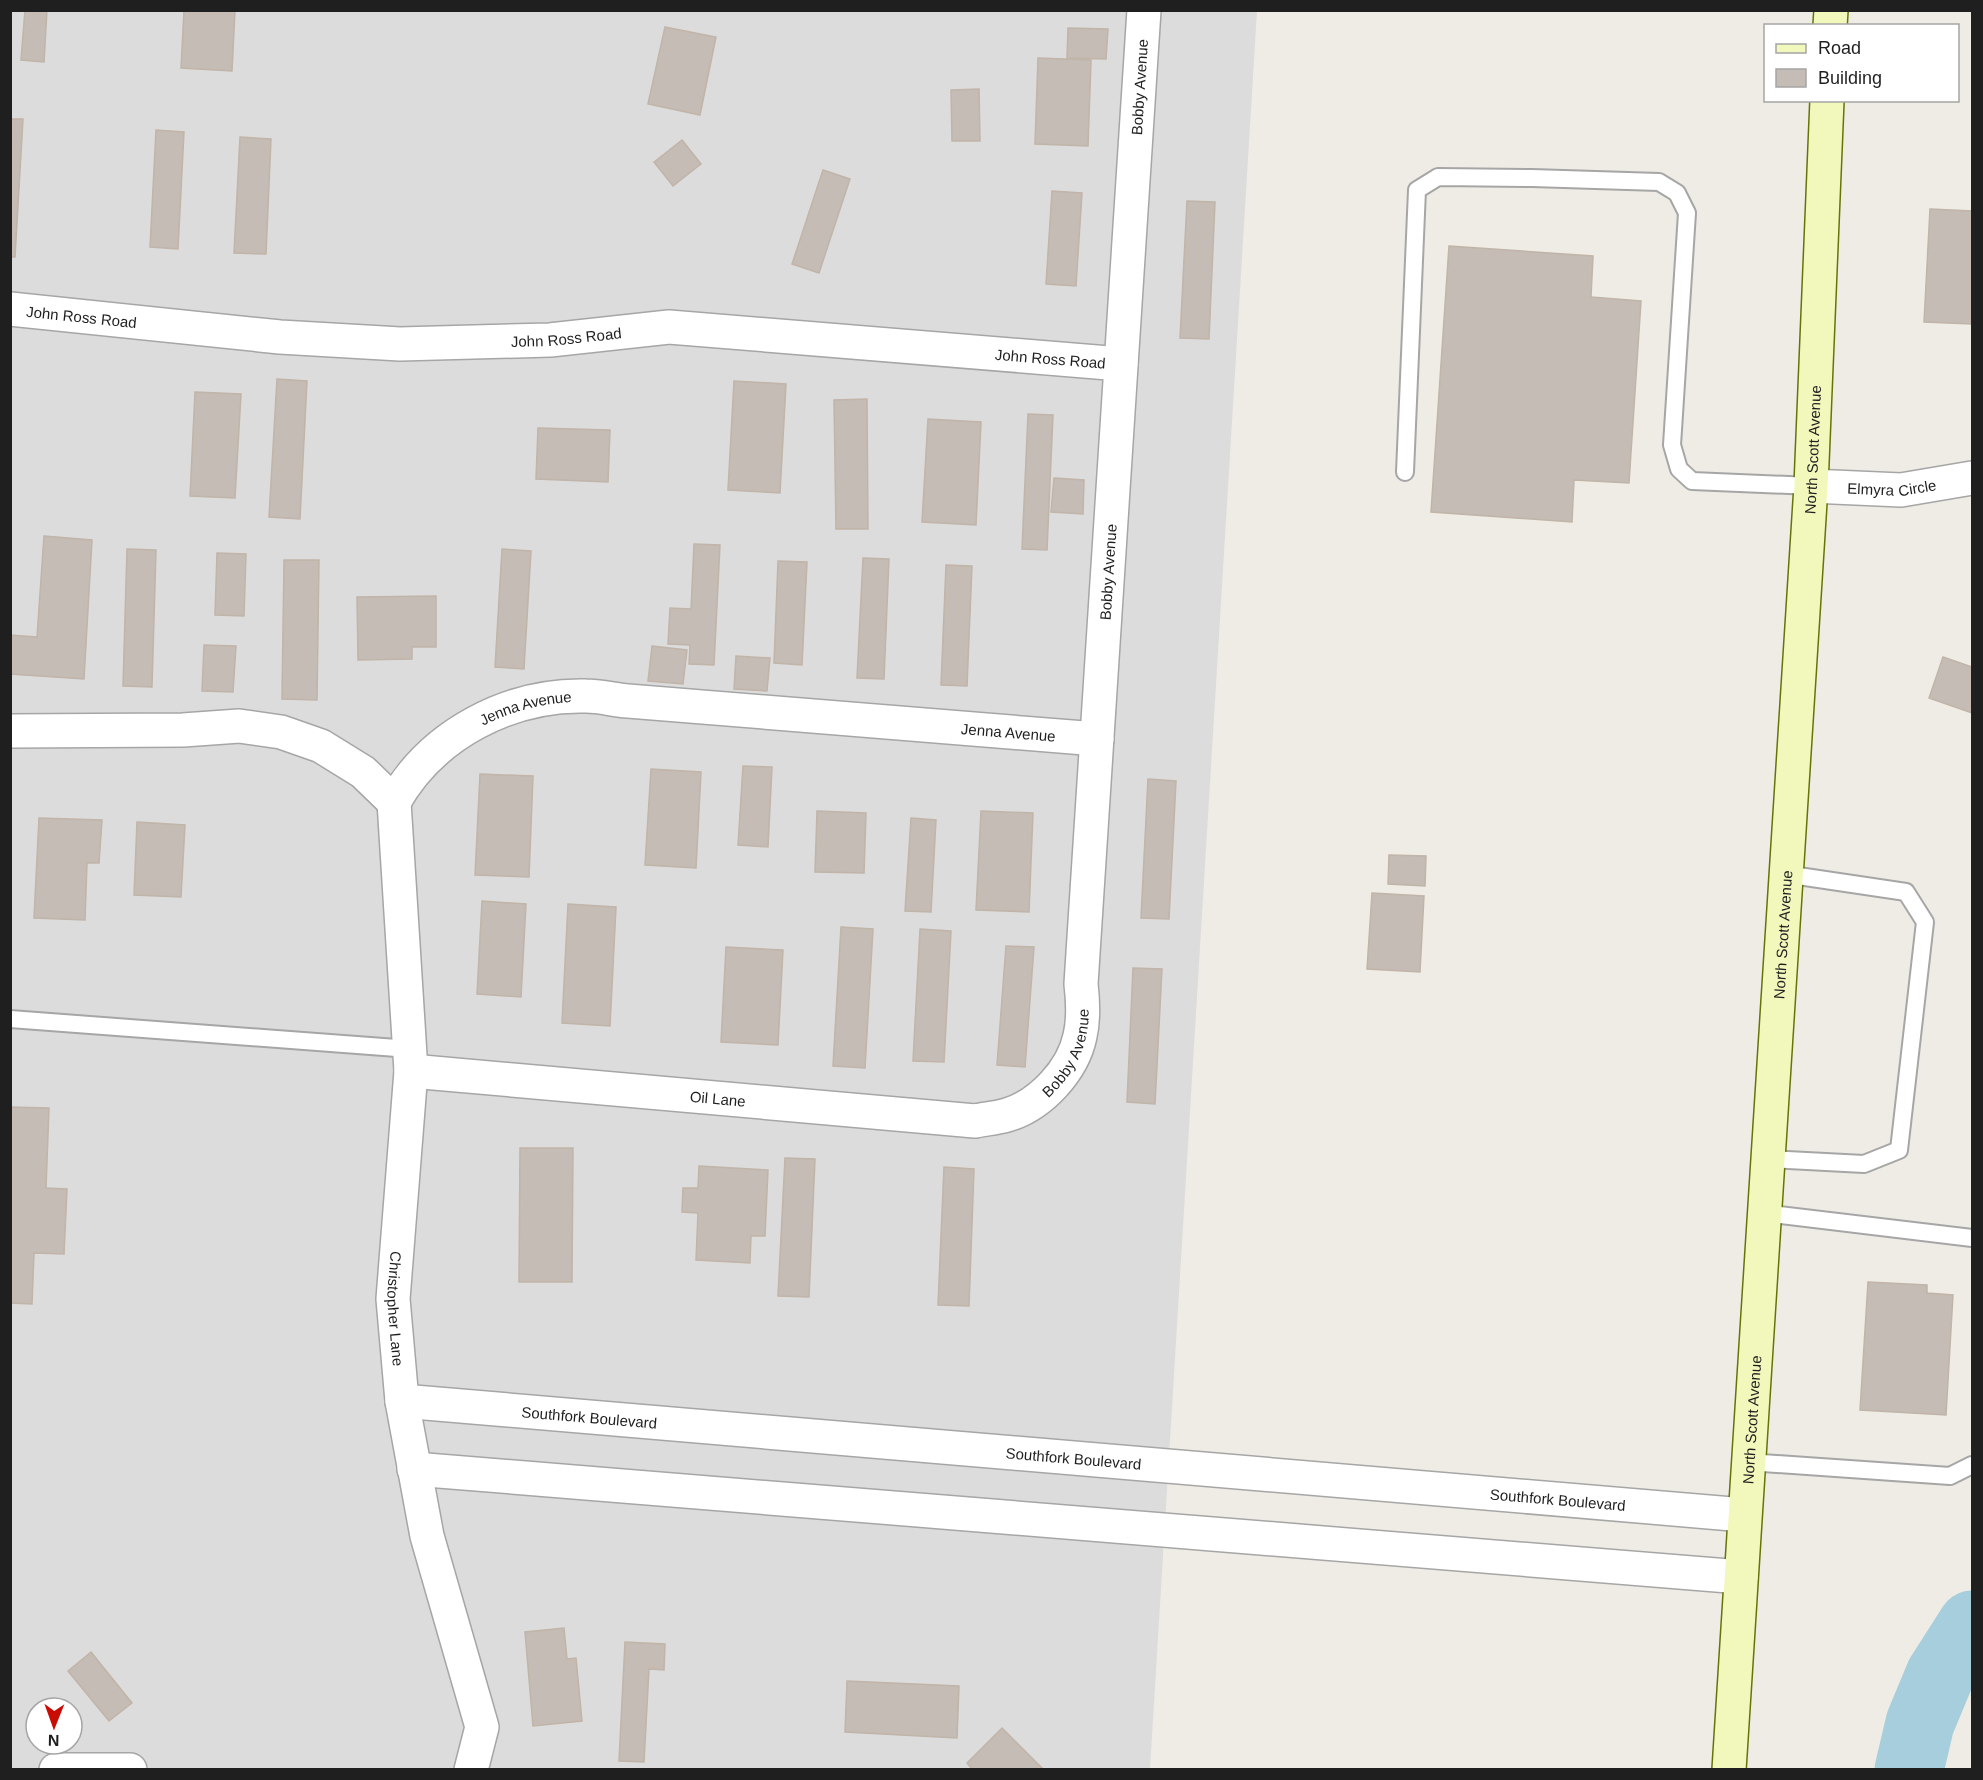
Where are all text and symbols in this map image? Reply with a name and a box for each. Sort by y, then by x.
legend [1764,24,1959,102]
street label: Bobby Avenue [1127,38,1151,136]
text: Road [1818,38,1861,58]
text: Building [1818,68,1882,88]
street label: John Ross Road [26,302,138,331]
street label: John Ross Road [511,324,622,350]
street label: John Ross Road [994,345,1106,371]
street label: North Scott Avenue [1801,385,1824,515]
street label: Elmyra Circle [1847,476,1937,499]
street label: Bobby Avenue [1096,523,1119,621]
street label: Jenna Avenue [477,688,572,728]
street label: Jenna Avenue [960,720,1056,744]
street label: North Scott Avenue [1770,870,1795,1000]
street label: Bobby Avenue [1038,1009,1091,1100]
street label: Oil Lane [689,1087,746,1109]
street label: Christopher Lane [385,1251,407,1367]
street label: North Scott Avenue [1739,1355,1764,1485]
street label: Southfork Boulevard [521,1403,658,1431]
street label: Southfork Boulevard [1005,1444,1142,1472]
street label: Southfork Boulevard [1489,1485,1626,1513]
north arrow [24,1696,84,1756]
text: N [48,1732,60,1749]

